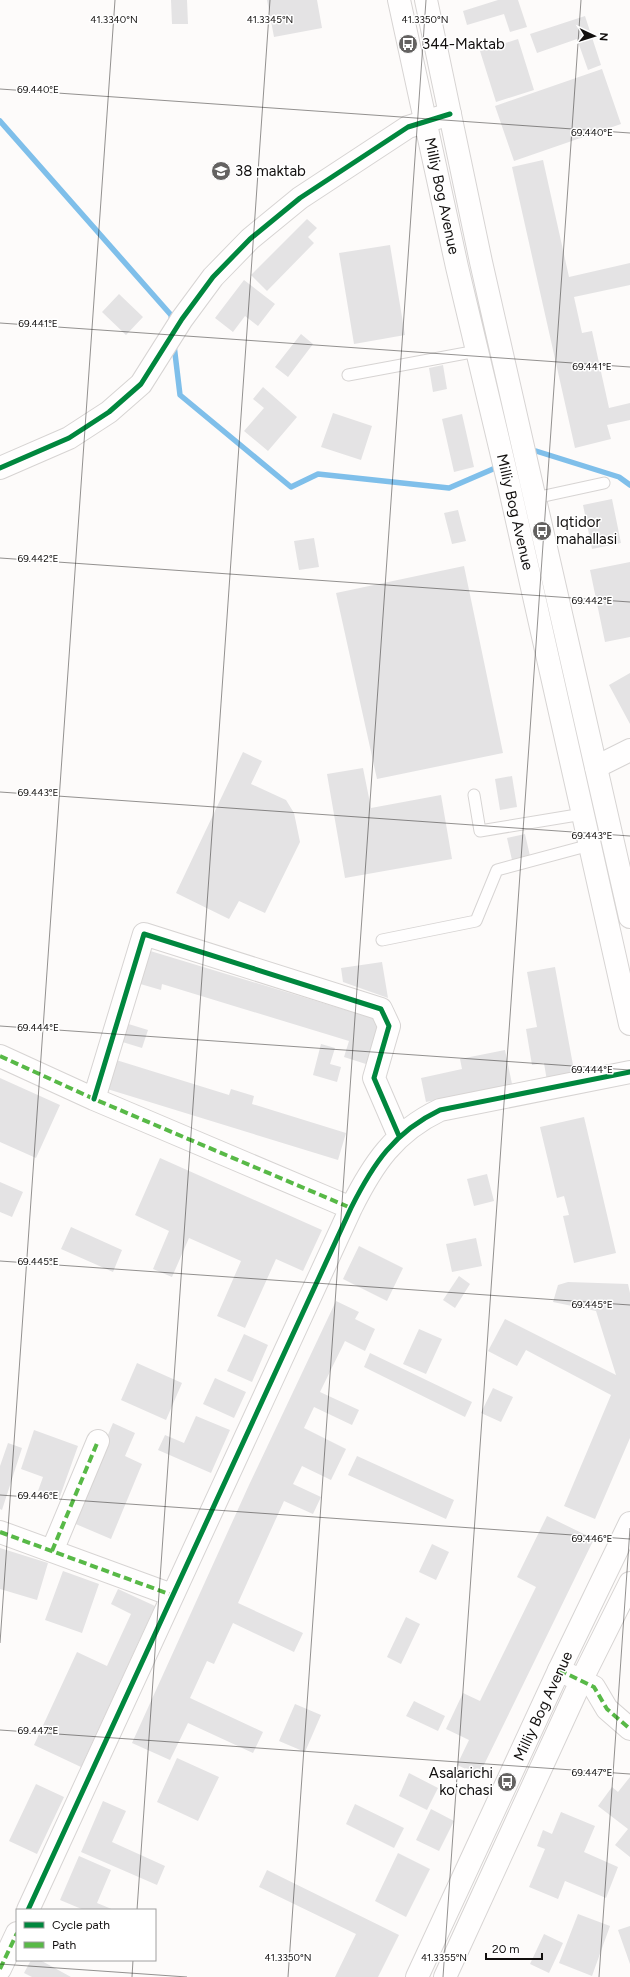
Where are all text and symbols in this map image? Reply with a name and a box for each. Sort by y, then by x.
text: 41.3340°N [90,13,138,26]
text: 41.3345°N [247,13,293,26]
text: 41.3350°N [402,13,448,26]
north arrow [574,16,614,56]
text: N [597,32,610,41]
bus stop icon: 344-Maktab [397,33,419,55]
place label: 344-Maktab [422,35,505,53]
text: 69.440°E [17,83,59,96]
text: 69.440°E [571,126,613,139]
street label: Milliy Bog Avenue [421,136,463,256]
school or university icon: 38 maktab [210,160,232,182]
place label: 38 maktab [235,162,306,180]
text: 69.441°E [18,317,58,330]
text: 69.441°E [572,360,612,373]
street label: Milliy Bog Avenue [493,452,537,572]
place label: Iqtidor mahallasi [556,513,617,548]
bus stop icon: Iqtidor mahallasi [531,520,553,542]
text: 69.442°E [17,552,59,565]
text: 69.442°E [571,594,613,607]
text: 69.443°E [18,786,59,799]
text: 69.443°E [572,829,613,842]
text: 69.444°E [17,1021,59,1034]
text: 69.444°E [571,1063,613,1076]
text: 69.445°E [17,1255,59,1268]
text: 69.445°E [571,1298,613,1311]
text: 69.446°E [17,1489,59,1502]
text: 69.446°E [571,1532,613,1545]
street label: Milliy Bog Avenue [510,1648,576,1764]
text: 69.447°E [18,1724,58,1737]
place label: Asalarichi koʻchasi [429,1764,493,1799]
text: 69.447°E [572,1766,612,1779]
bus stop icon: Asalarichi koʻchasi [496,1771,518,1793]
legend [16,1909,156,1961]
text: Cycle path [52,1918,110,1932]
scale bar [486,1935,542,1961]
text: Path [52,1938,76,1952]
text: 20 m [492,1942,520,1956]
text: 41.3350°N [265,1951,311,1964]
text: 41.3355°N [421,1951,467,1964]

